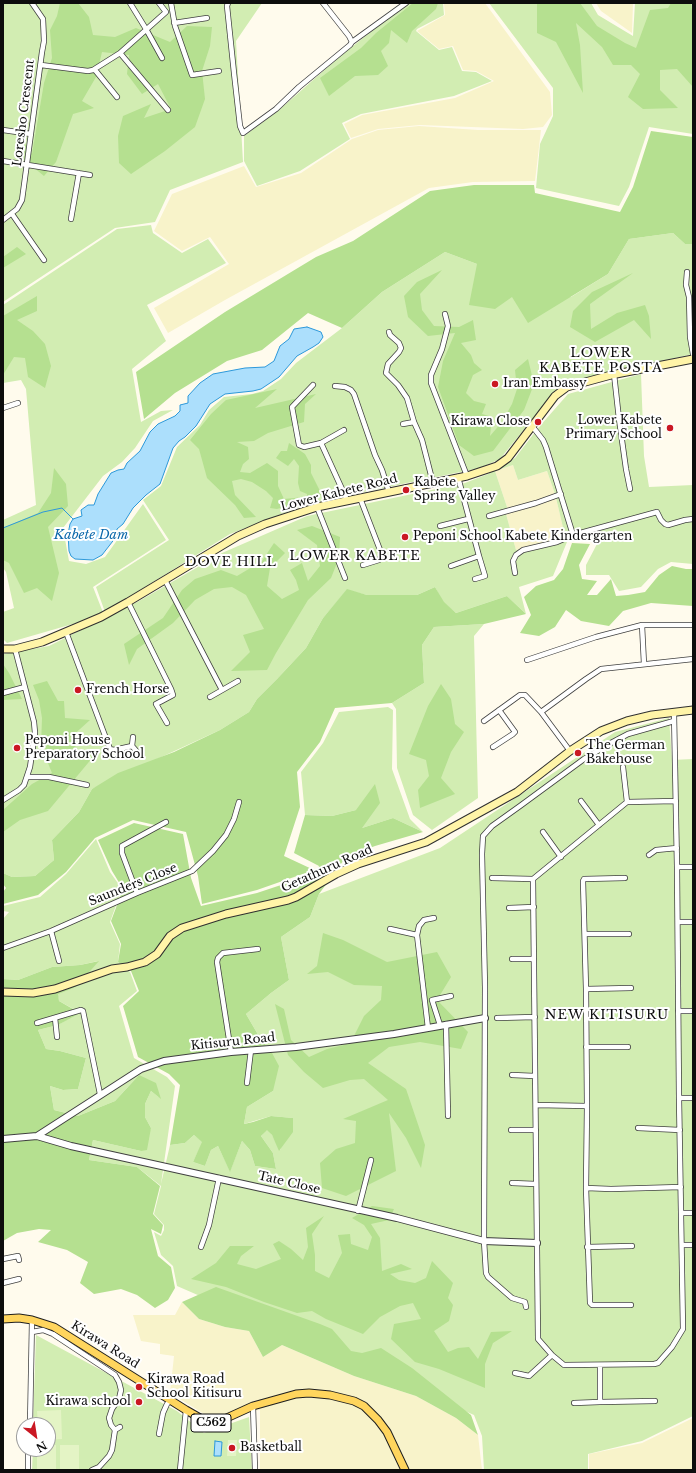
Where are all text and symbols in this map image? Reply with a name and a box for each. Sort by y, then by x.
street label: Loresho Crescent [10,59,38,167]
district label: LOWER KABETE POSTA [539,345,663,376]
place label: Iran Embassy [503,377,587,391]
marker: Iran Embassy [490,379,500,389]
place label: Lower Kabete Primary School [566,414,662,442]
place label: Kirawa Close [451,415,530,429]
marker: Kirawa Close [533,417,543,427]
marker: Lower Kabete Primary School [665,423,675,433]
street label: Lower Kabete Road [279,472,399,514]
place label: Kabete Spring Valley [414,476,496,504]
marker: Kabete Spring Valley [401,485,411,495]
water label: Kabete Dam [54,527,128,543]
place label: Peponi School Kabete Kindergarten [413,530,632,544]
marker: Peponi School Kabete Kindergarten [400,532,410,542]
district label: LOWER KABETE [289,548,421,564]
district label: DOVE HILL [185,554,277,570]
place label: French Horse [86,683,169,697]
marker: French Horse [73,685,83,695]
place label: Peponi House Preparatory School [25,734,144,762]
place label: The German Bakehouse [586,739,665,767]
marker: Peponi House Preparatory School [12,743,22,753]
marker: The German Bakehouse [573,748,583,758]
street label: Getathuru Road [279,842,375,896]
street label: Saunders Close [87,861,179,909]
district label: NEW KITISURU [545,1007,669,1023]
street label: Kitisuru Road [190,1030,276,1054]
street label: Tate Close [256,1169,322,1197]
street label: Kirawa Road [68,1318,142,1372]
place label: Kirawa Road School Kitisuru [147,1373,242,1401]
marker: Kirawa Road School Kitisuru [134,1382,144,1392]
place label: Kirawa school [46,1395,131,1409]
marker: Kirawa school [134,1397,144,1407]
road number: C562 [191,1414,231,1432]
north arrow [16,1417,56,1457]
text: N [34,1438,49,1455]
place label: Basketball [240,1441,302,1455]
marker: Basketball [227,1443,237,1453]

